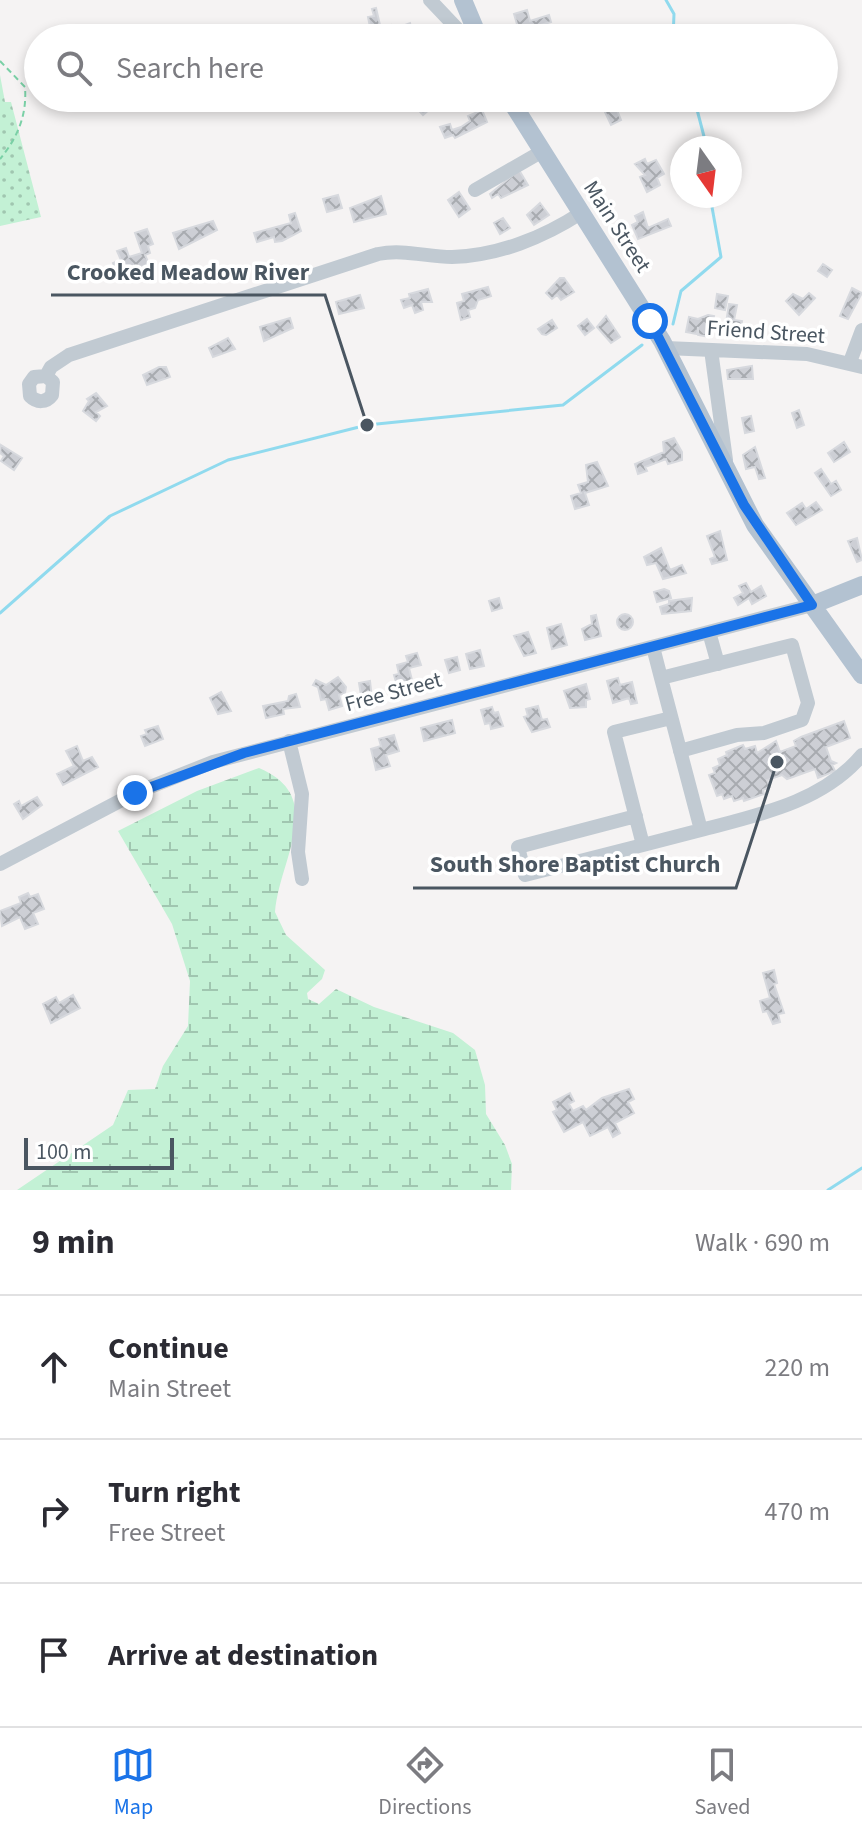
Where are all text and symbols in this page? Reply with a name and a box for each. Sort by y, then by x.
search box [24,24,838,112]
icon: search [52,46,96,90]
text: Search here [116,47,264,90]
north arrow [670,136,742,208]
street label: Main Street [575,174,659,279]
callout: Crooked Meadow River [51,247,325,295]
text: Crooked Meadow River [67,255,310,290]
route start [632,303,668,339]
street label: Friend Street [706,312,827,352]
street label: Free Street [341,664,446,720]
route end [117,775,153,811]
callout: South Shore Baptist Church [413,840,736,888]
text: South Shore Baptist Church [430,847,720,882]
scale bar [24,1134,174,1170]
text: 100 m [36,1136,91,1168]
text: 9 min [32,1218,115,1267]
text: Walk · 690 m [695,1224,830,1261]
text: Continue [108,1327,229,1370]
icon: ahead [32,1345,76,1389]
text: 220 m [764,1349,830,1386]
text: Main Street [108,1370,231,1407]
text: Turn right [108,1471,240,1514]
icon: right [32,1489,76,1533]
text: 470 m [764,1493,830,1530]
text: Free Street [108,1514,225,1551]
icon: arrive [32,1633,76,1677]
text: Arrive at destination [108,1634,378,1677]
tab: Map [111,1743,155,1823]
tab: Directions [378,1743,471,1823]
tab: Saved [694,1743,751,1823]

